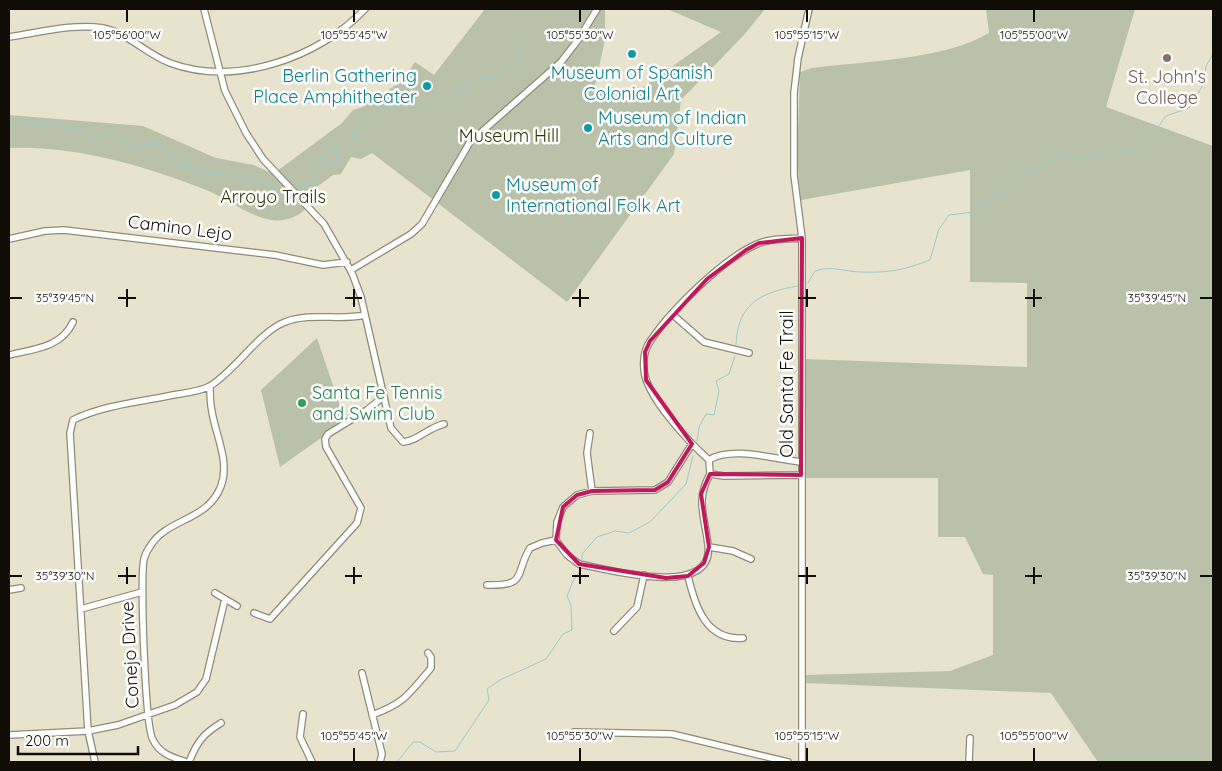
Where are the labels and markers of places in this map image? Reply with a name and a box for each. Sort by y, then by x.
marker: Museum of Spanish Colonial Art [626,48,638,60]
marker: St. John's College [1161,52,1173,64]
place label: Museum of Spanish Colonial Art [551,61,713,105]
place label: Berlin Gathering Place Amphitheater [253,64,417,108]
place label: St. John's College [1128,65,1206,109]
marker: Berlin Gathering Place Amphitheater [421,80,433,92]
place label: Museum of Indian Arts and Culture [598,106,747,150]
marker: Museum of Indian Arts and Culture [582,122,594,134]
place label: Museum of International Folk Art [506,173,681,217]
marker: Museum of International Folk Art [490,189,502,201]
place label: Santa Fe Tennis and Swim Club [312,381,442,425]
marker: Santa Fe Tennis and Swim Club [296,397,308,409]

